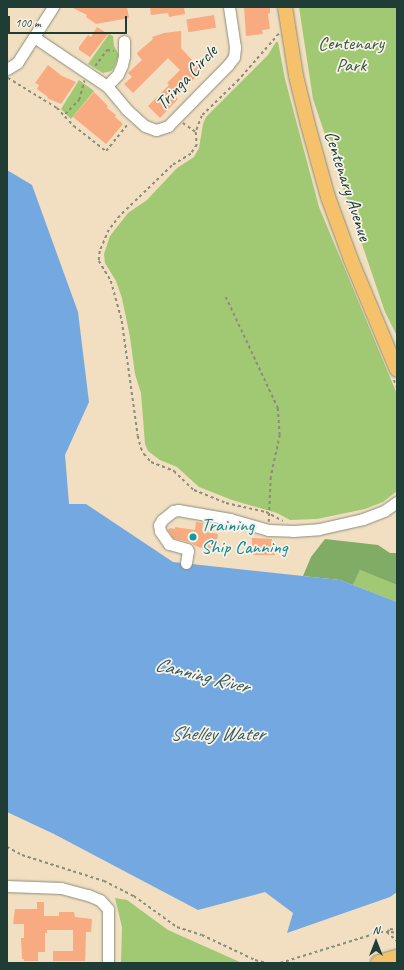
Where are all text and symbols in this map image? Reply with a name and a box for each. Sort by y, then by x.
scale bar [10,8,129,34]
text: 100 m [15,15,41,31]
park label: Centenary Park [318,33,384,77]
street label: Tringa Circle [151,41,223,115]
street label: Centenary Avenue [319,128,375,244]
place label: Training Ship Canning [201,515,288,559]
marker: Training Ship Canning [188,532,198,542]
water label: Canning River [153,652,251,698]
water label: Shelley Water [170,721,264,745]
north arrow [356,922,396,962]
text: N [373,923,379,937]

